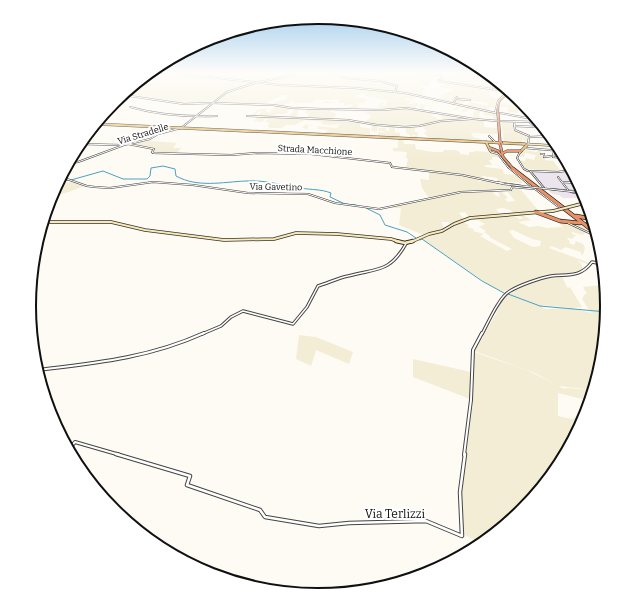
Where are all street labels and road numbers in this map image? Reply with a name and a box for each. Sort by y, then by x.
street label: Via Stradelle [116,122,170,146]
street label: Strada Macchione [277,143,353,157]
street label: Via Gavetino [250,182,302,192]
street label: Via Terlizzi [365,507,426,521]

